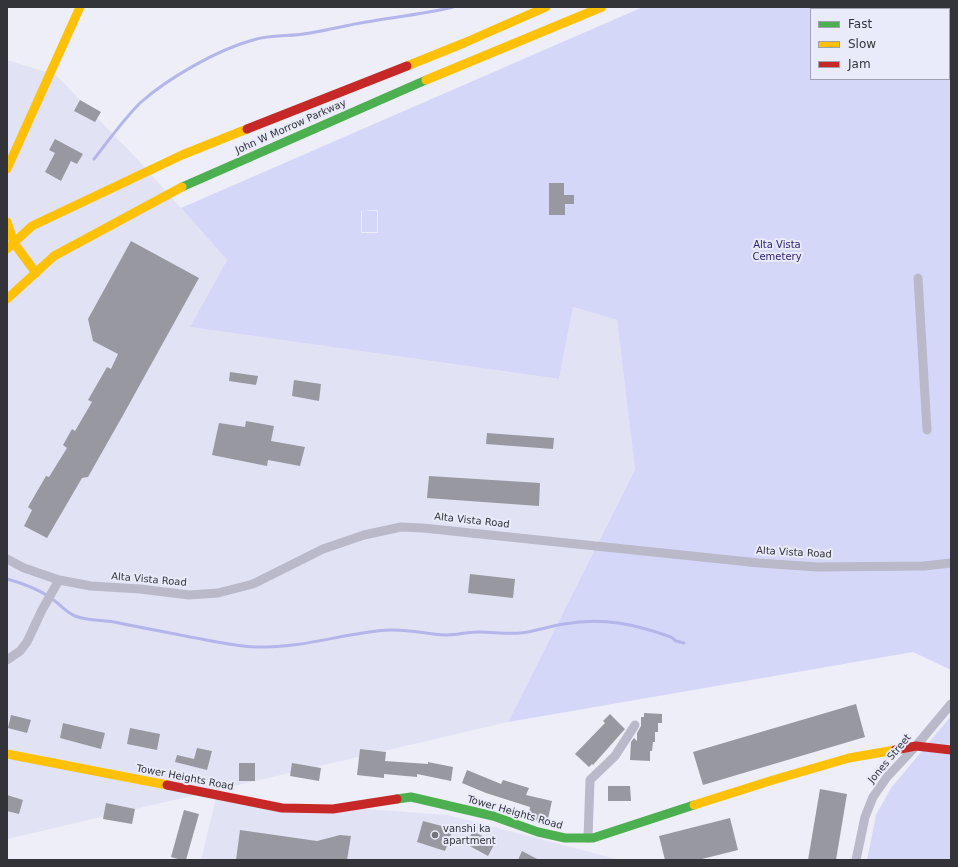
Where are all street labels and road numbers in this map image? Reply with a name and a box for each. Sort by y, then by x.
street label: John W Morrow Parkway [234,97,348,157]
street label: Alta Vista Road [434,511,510,531]
street label: Alta Vista Road [756,545,832,561]
street label: Alta Vista Road [111,571,187,589]
street label: Jones Street [866,732,914,786]
street label: Tower Heights Road [135,763,235,793]
street label: Tower Heights Road [466,794,564,832]

